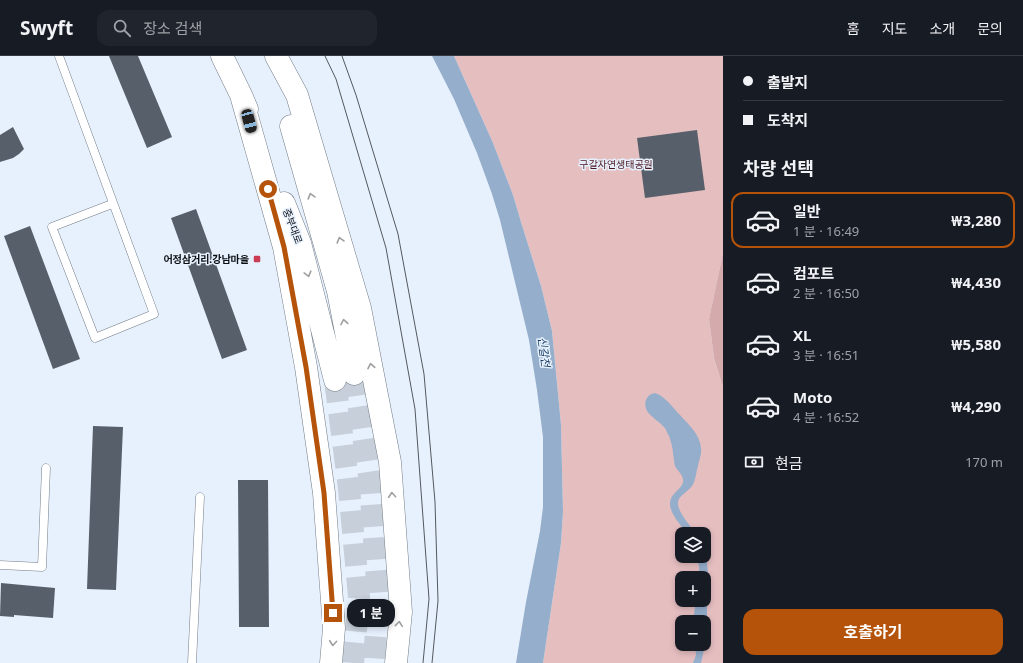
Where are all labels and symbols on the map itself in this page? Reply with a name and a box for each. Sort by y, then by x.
car [240,108,258,134]
park label: 구갈자연생태공원 [579,157,653,171]
route start [259,180,277,198]
one-way arrow [307,193,316,200]
street label: 중부대로 [280,206,306,246]
one-way arrow [336,237,345,244]
place label: 어정삼거리.강남마을 [163,252,249,266]
marker: 어정삼거리.강남마을 [252,254,262,264]
one-way arrow [303,270,312,277]
one-way arrow [340,319,349,325]
water label: 신갈천 [535,336,554,370]
one-way arrow [368,363,376,369]
one-way arrow [387,492,396,498]
callout: 1 분 [347,599,395,627]
route end [324,604,342,622]
one-way arrow [395,621,404,627]
one-way arrow [328,640,337,646]

